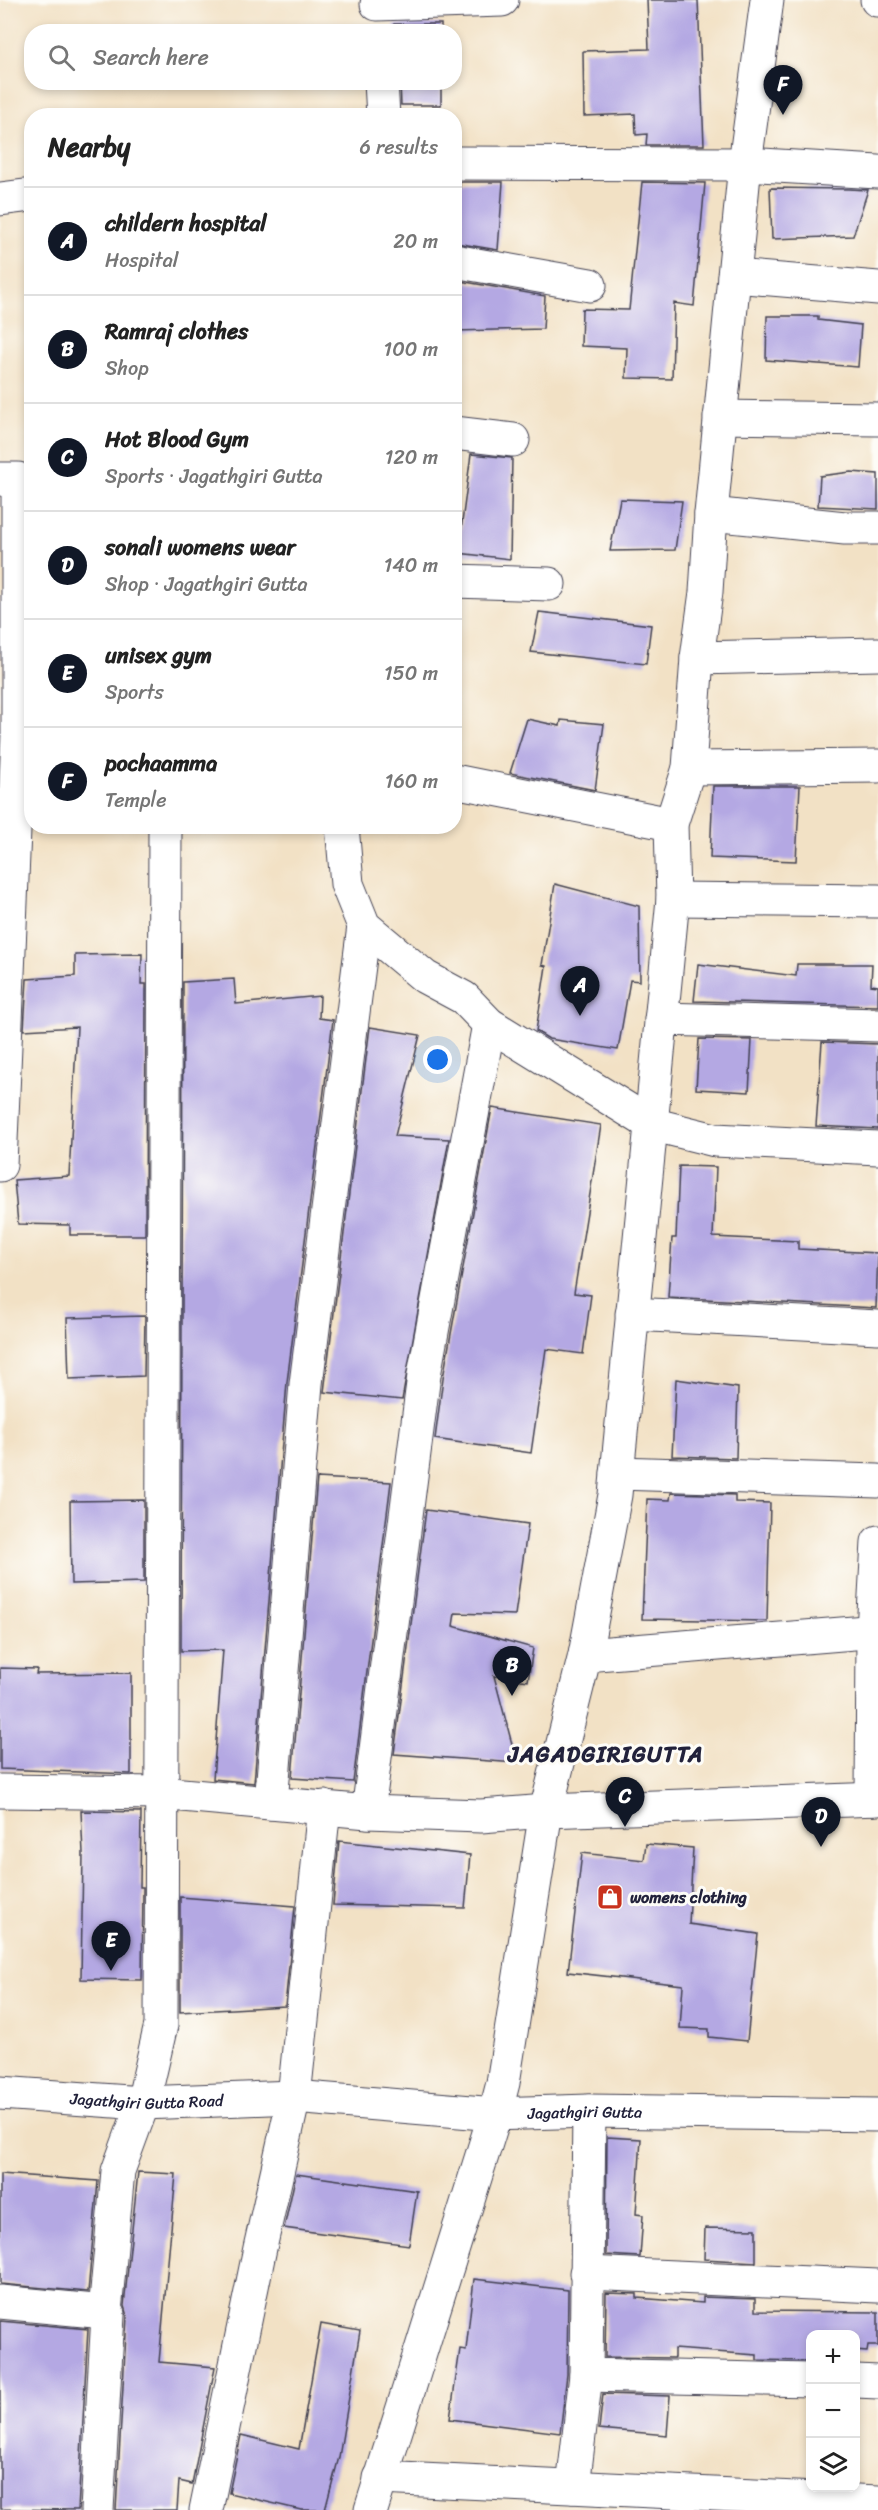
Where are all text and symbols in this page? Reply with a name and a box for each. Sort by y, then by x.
search box [24,24,462,90]
text: Search here [93,38,209,77]
icon: search [45,41,78,74]
pin: F [764,66,802,115]
text: Nearby [48,124,130,170]
text: 6 results [359,130,438,165]
text: childern hospital [105,204,267,243]
text: A [61,224,74,259]
text: 20 m [393,224,438,259]
text: Hospital [105,243,178,278]
text: Ramraj clothes [105,312,248,351]
text: B [61,332,74,367]
text: 100 m [384,332,438,367]
text: Shop [105,351,149,386]
text: Hot Blood Gym [105,420,249,459]
text: C [61,440,74,475]
text: 120 m [385,440,438,475]
text: Sports · Jagathgiri Gutta [105,459,323,494]
text: sonali womens wear [105,528,296,567]
text: D [62,548,73,583]
text: 140 m [384,548,438,583]
text: Shop · Jagathgiri Gutta [105,567,308,602]
text: unisex gym [105,636,212,675]
text: E [62,656,73,691]
text: 150 m [384,656,438,691]
text: Sports [105,675,164,710]
text: pochaamma [105,744,217,783]
text: F [62,764,73,799]
text: 160 m [385,764,438,799]
text: Temple [105,783,167,818]
pin: A [560,966,600,1016]
your location [423,1045,452,1074]
pin: B [492,1646,532,1696]
district label: JAGADGIRIGUTTA [506,1735,704,1774]
pin: C [606,1778,644,1827]
pin: D [802,1798,840,1847]
shop icon: womens clothing [595,1882,625,1912]
place label: womens clothing [630,1883,748,1912]
pin: E [92,1922,130,1971]
street label: Jagathgiri Gutta Road [68,2084,225,2118]
street label: Jagathgiri Gutta [526,2097,642,2128]
map controls [806,2330,860,2492]
button: + [806,2330,860,2384]
button: − [806,2384,860,2438]
button: layers [806,2438,860,2492]

